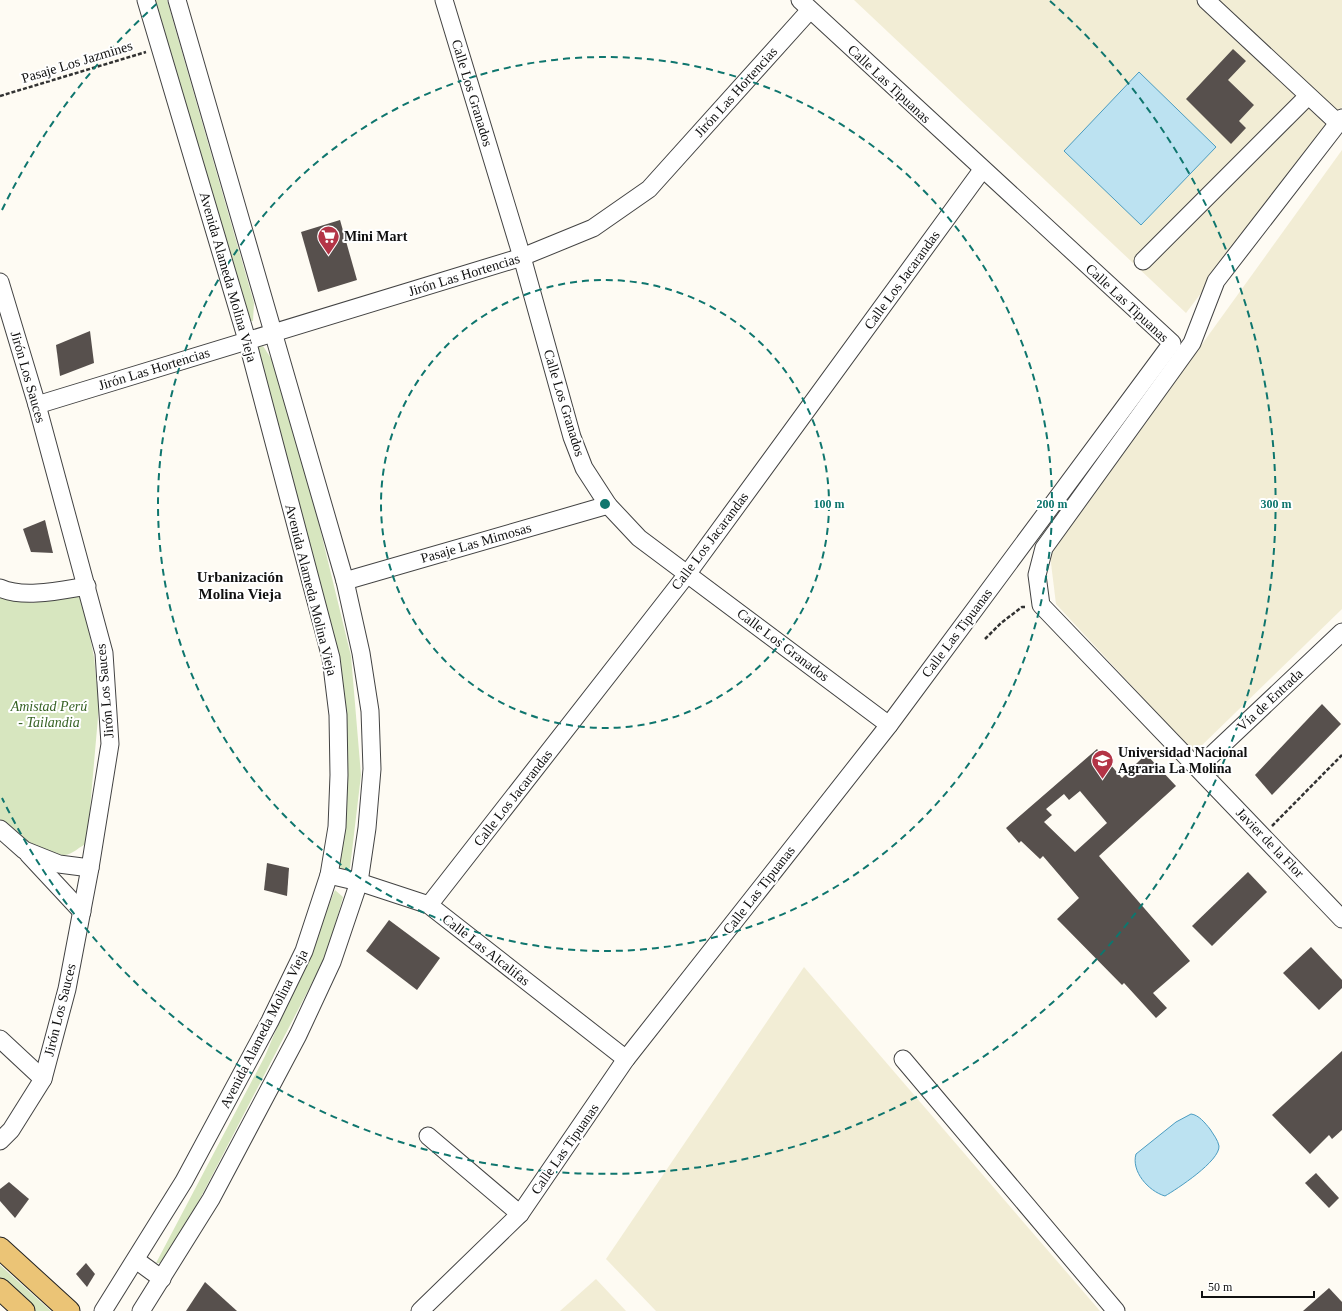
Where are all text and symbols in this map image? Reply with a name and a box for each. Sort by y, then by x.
street label: Pasaje Los Jazmines [20,38,134,86]
street label: Calle Los Granados [449,38,495,148]
street label: Calle Las Tipuanas [845,42,933,126]
street label: Jirón Las Hortencias [692,44,780,140]
street label: Avenida Alameda Molina Vieja [196,190,260,365]
supermarket icon: Mini Mart [316,223,342,256]
street label: Calle Los Jacarandas [861,228,943,332]
place label: Mini Mart [344,229,408,244]
street label: Jirón Las Hortencias [406,251,522,299]
street label: Calle Las Tipuanas [1083,261,1171,345]
street label: Jirón Los Sauces [8,329,48,425]
street label: Jirón Las Hortencias [96,345,212,393]
street label: Calle Los Granados [541,348,587,458]
street label: Calle Los Jacarandas [668,489,752,593]
centre of rings [598,497,612,511]
text: 100 m [814,497,845,511]
text: 200 m [1037,497,1068,511]
text: 300 m [1261,497,1292,511]
street label: Avenida Alameda Molina Vieja [282,503,340,678]
street label: Pasaje Las Mimosas [419,520,533,566]
district label: Urbanización Molina Vieja [197,569,284,602]
street label: Calle Las Tipuanas [919,586,995,680]
street label: Calle Los Granados [734,606,832,684]
street label: Jirón Los Sauces [93,643,117,739]
street label: Vía de Entrada [1234,665,1306,734]
park label: Amistad Perú - Tailandia [10,699,87,730]
place label: Universidad Nacional Agraria La Molina [1118,745,1248,776]
street label: Calle Los Jacarandas [471,747,555,849]
school or university icon: Universidad Nacional Agraria La Molina [1090,747,1116,780]
street label: Javier de la Flor [1233,805,1307,881]
street label: Calle Las Tipuanas [720,843,798,937]
street label: Calle Las Alcalifas [439,911,533,989]
street label: Avenida Alameda Molina Vieja [217,946,311,1111]
street label: Jirón Los Sauces [41,962,79,1058]
street label: Calle Las Tipuanas [528,1101,602,1197]
scale bar [1202,1273,1314,1299]
text: 50 m [1208,1280,1233,1294]

